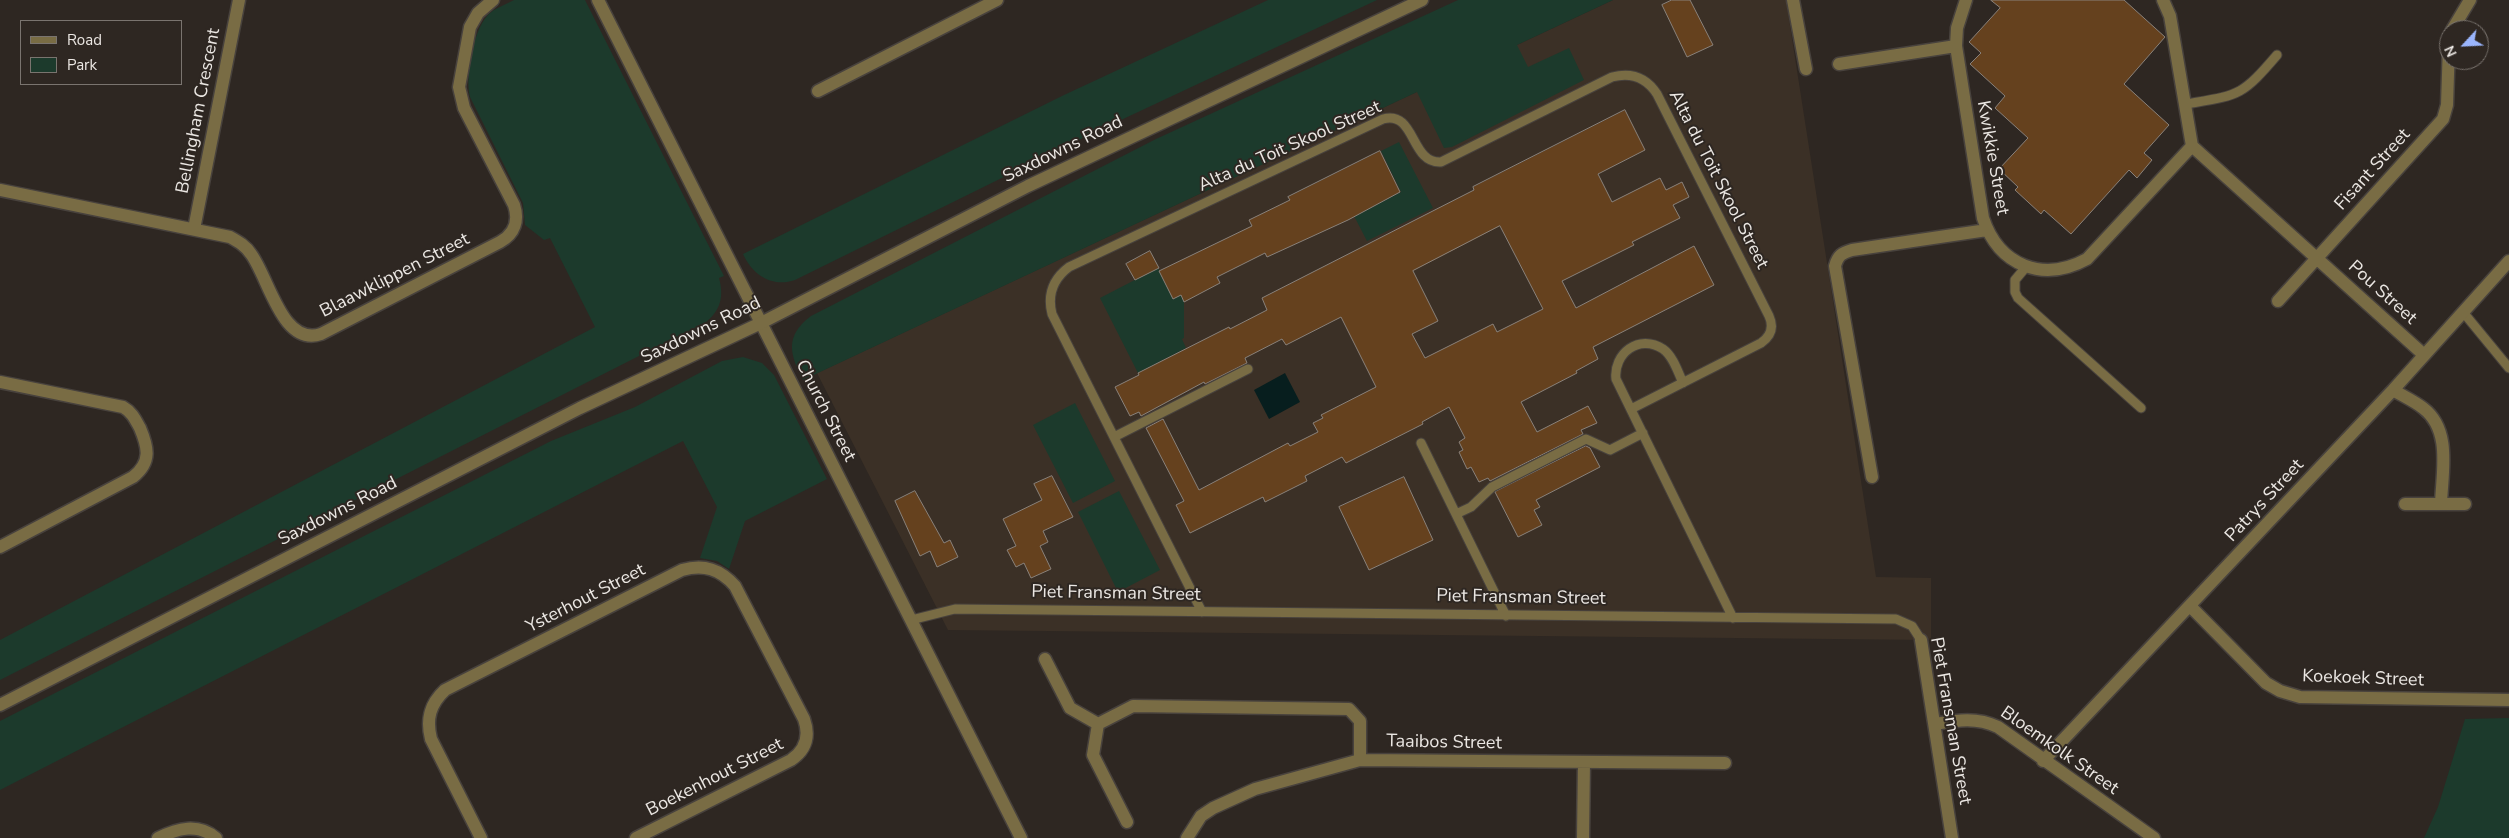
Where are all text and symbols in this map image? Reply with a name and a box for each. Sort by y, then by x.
legend [20,20,182,85]
north arrow [2439,20,2489,70]
street label: Bellingham Crescent [172,26,226,196]
text: Road [67,30,102,50]
text: N [2440,42,2462,60]
text: Park [67,55,97,75]
street label: Alta du Toit Skool Street [1664,87,1772,273]
street label: Alta du Toit Skool Street [1195,97,1385,197]
street label: Kwikkie Street [1971,99,2013,217]
street label: Saxdowns Road [1000,112,1126,188]
street label: Fisant Street [2331,125,2415,215]
street label: Blaawklippen Street [317,229,473,323]
street label: Pou Street [2343,257,2421,329]
street label: Saxdowns Road [638,293,764,369]
street label: Church Street [790,357,860,465]
street label: Patrys Street [2221,455,2309,547]
street label: Saxdowns Road [275,473,401,551]
street label: Ysterhout Street [523,560,649,638]
street label: Piet Fransman Street [1031,582,1201,606]
street label: Piet Fransman Street [1436,586,1606,610]
street label: Piet Fransman Street [1925,636,1975,806]
street label: Koekoek Street [2302,666,2424,692]
street label: Bloemkolk Street [1996,702,2122,800]
street label: Taaibos Street [1386,731,1502,755]
street label: Boekenhout Street [643,734,787,822]

